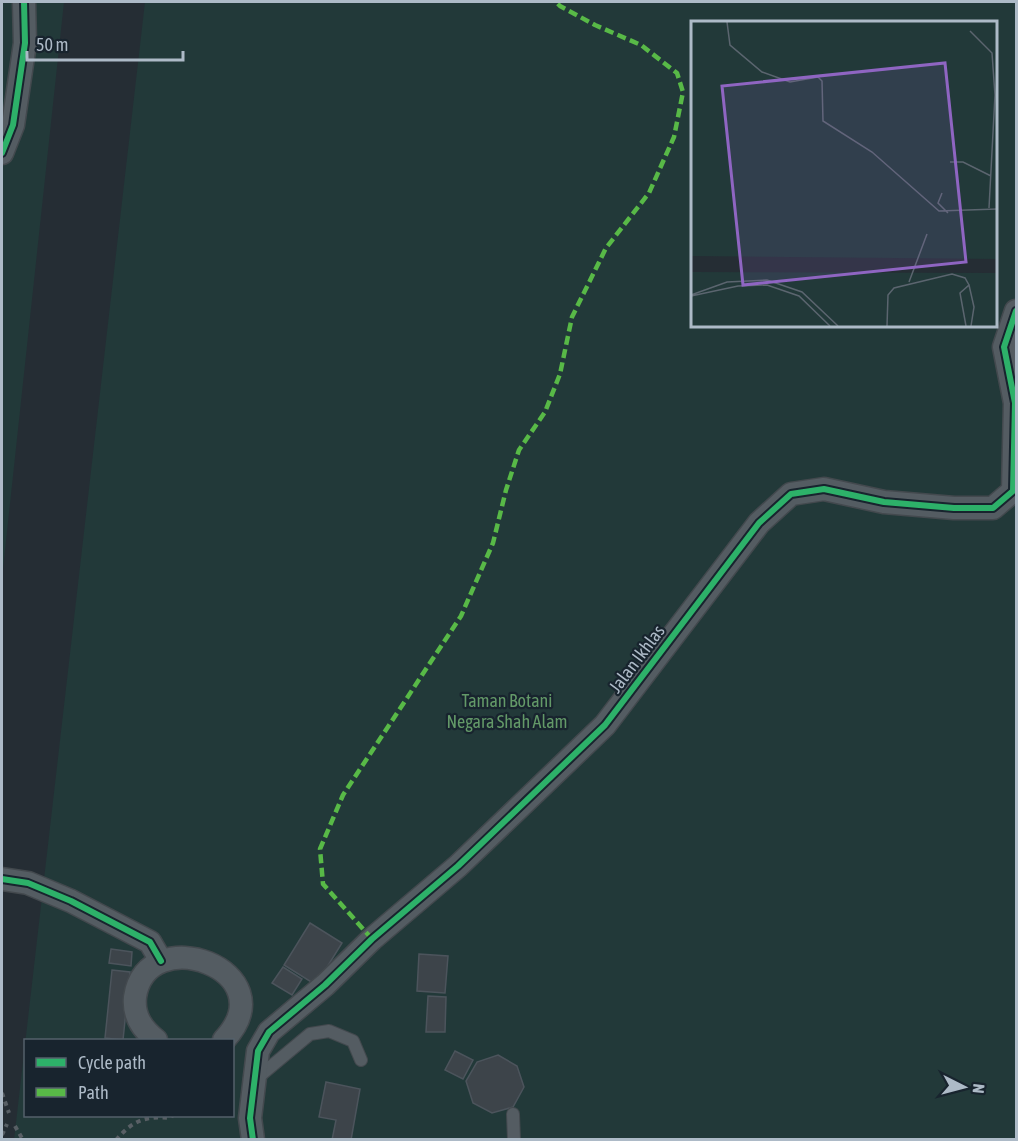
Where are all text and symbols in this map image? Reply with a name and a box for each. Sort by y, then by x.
inset map [691,21,997,327]
scale bar [27,24,183,62]
text: 50 m [36,34,68,55]
street label: Jalan Ikhlas [604,621,669,697]
park label: Taman Botani Negara Shah Alam [446,690,568,732]
legend [24,1039,234,1117]
text: Cycle path [78,1052,146,1073]
north arrow [934,1057,994,1117]
text: Path [78,1082,109,1103]
text: N [969,1083,988,1094]

